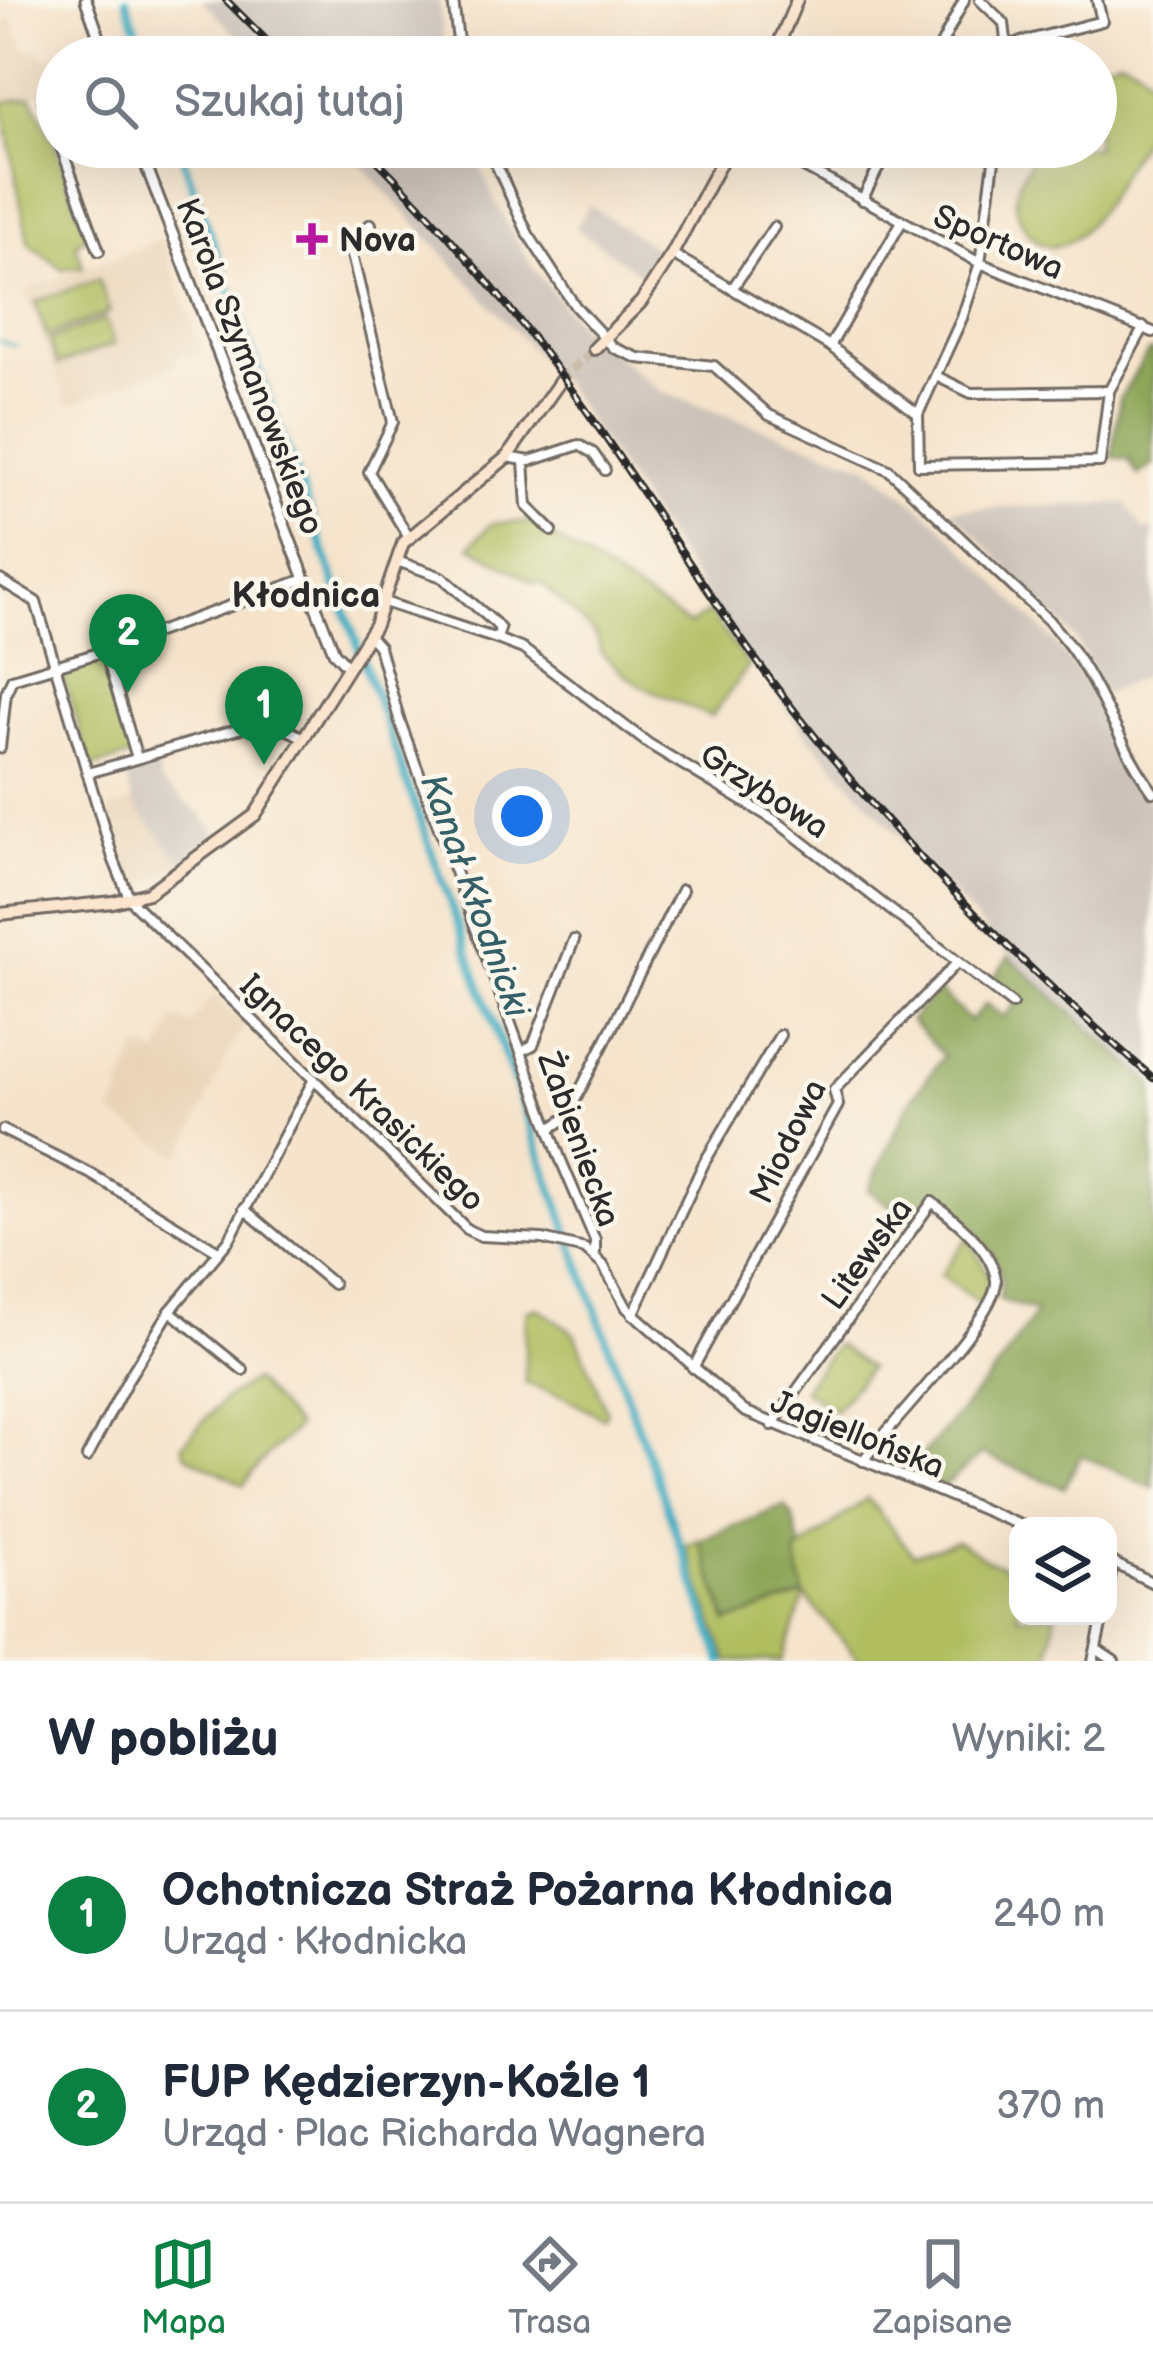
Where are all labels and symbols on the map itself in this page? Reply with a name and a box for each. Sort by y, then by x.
street label: Karola Szymanowskiego [166,193,332,541]
street label: Sportowa [927,196,1070,289]
place label: Nova [339,221,416,261]
marker: Nova [296,223,328,255]
district label: Kłodnica [232,575,380,618]
pin: 2 [89,594,167,693]
pin: 1 [225,666,303,765]
street label: Grzybowa [692,735,836,848]
water label: Kanał Kłodnicki [410,769,538,1025]
your location [492,786,552,846]
street label: Ignacego Krasickiego [231,966,492,1221]
street label: Żabieniecka [528,1046,629,1232]
street label: Miodowa [742,1073,836,1210]
street label: Litewska [814,1191,921,1318]
street label: Jagiellońska [765,1382,950,1488]

